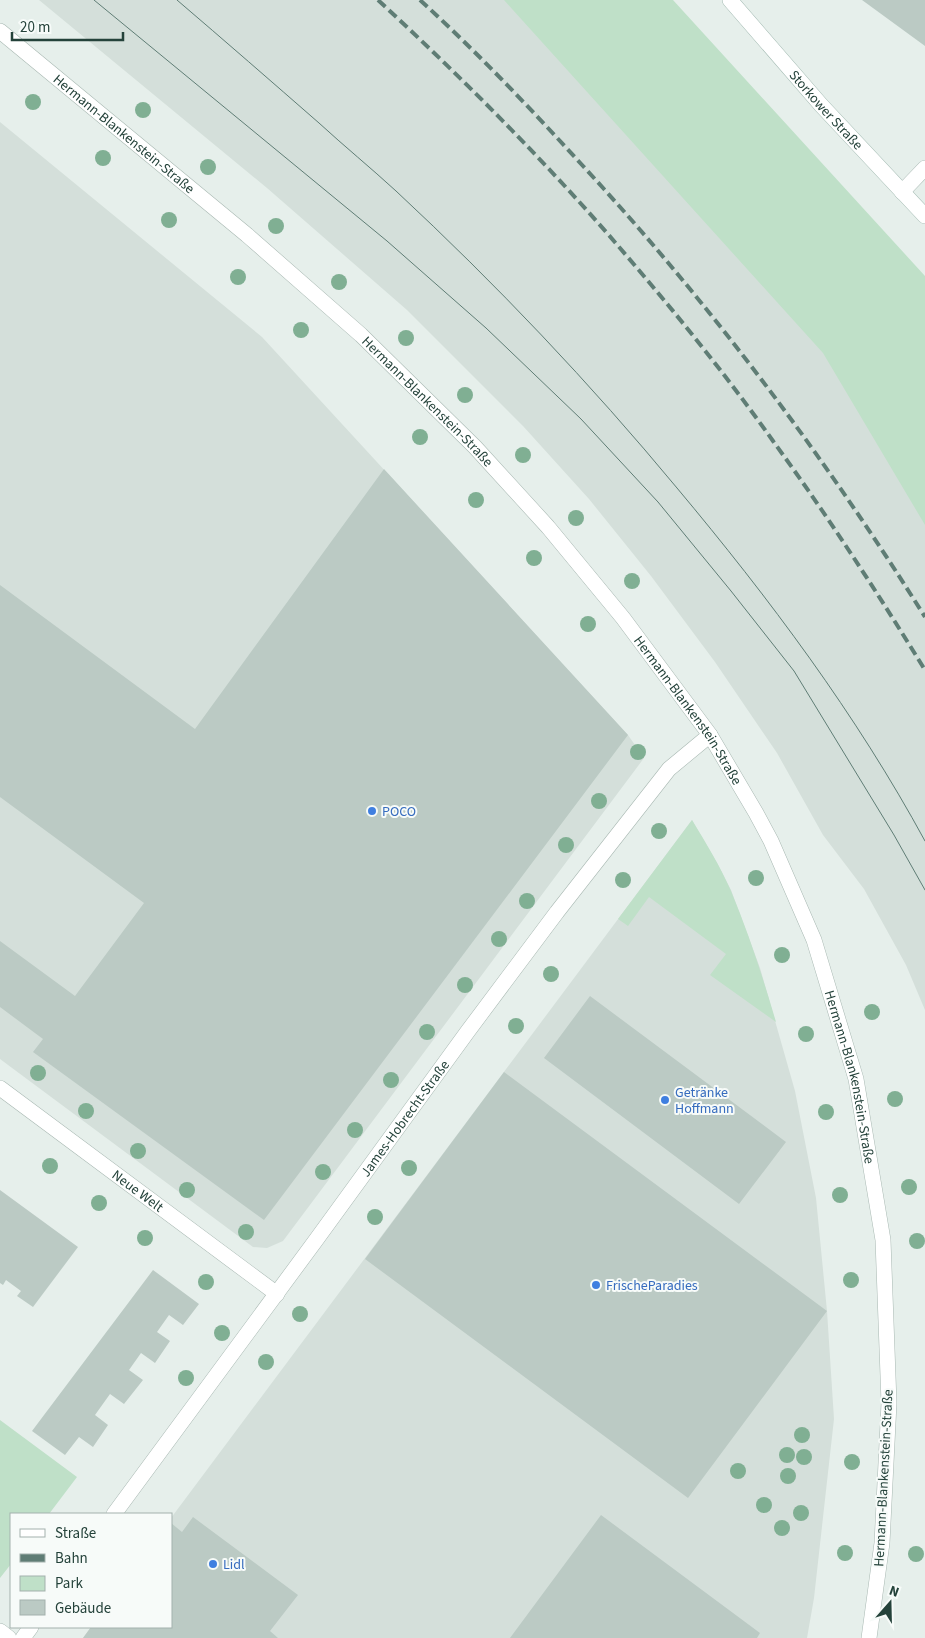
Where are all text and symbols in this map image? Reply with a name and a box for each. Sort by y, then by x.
scale bar [12,10,124,42]
text: 20 m [20,17,50,38]
street label: Storkower Straße [784,66,867,155]
street label: Hermann-Blankenstein-Straße [48,70,199,199]
street label: Hermann-Blankenstein-Straße [357,332,497,472]
street label: Hermann-Blankenstein-Straße [628,632,746,789]
place label: POCO [382,802,416,822]
marker: POCO [366,805,378,817]
street label: Hermann-Blankenstein-Straße [819,988,879,1165]
street label: James-Hobrecht-Straße [356,1056,455,1181]
place label: Getränke Hoffmann [675,1083,734,1119]
marker: Getränke Hoffmann [659,1094,671,1106]
street label: Neue Welt [108,1166,168,1217]
place label: FrischeParadies [606,1276,698,1296]
marker: FrischeParadies [590,1279,602,1291]
street label: Hermann-Blankenstein-Straße [869,1389,899,1567]
legend [10,1513,172,1628]
text: Straße [55,1523,96,1544]
text: Bahn [55,1548,88,1569]
place label: Lidl [223,1555,245,1575]
marker: Lidl [207,1558,219,1570]
text: Park [55,1573,84,1594]
north arrow [865,1578,915,1628]
text: N [886,1581,902,1603]
text: Gebäude [55,1598,111,1619]

